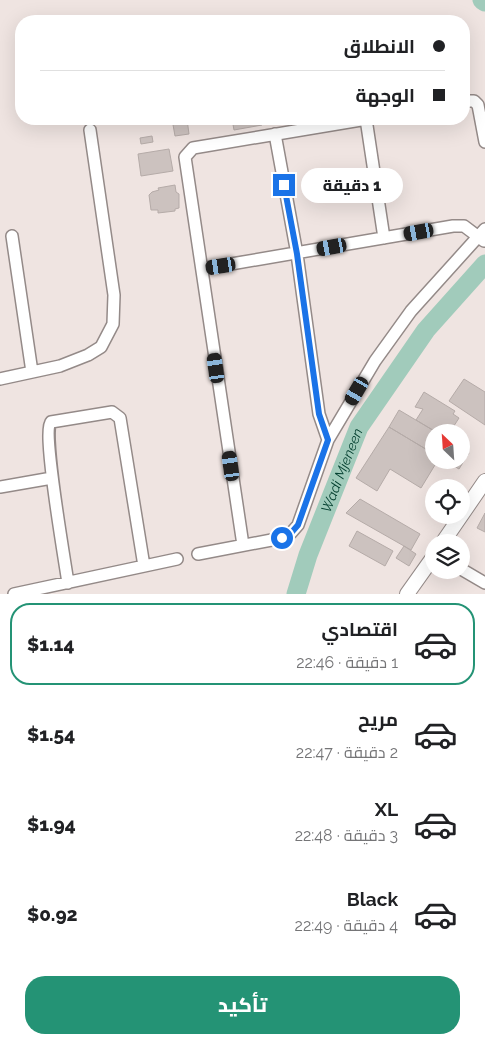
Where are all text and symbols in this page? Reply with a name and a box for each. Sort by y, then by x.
text: الانطلاق [344,35,415,57]
text: الوجهة [355,84,415,106]
callout: 1 دقيقة [302,168,404,202]
route end [273,174,295,196]
text: 1 دقيقة [323,176,381,195]
car [402,222,435,242]
car [315,237,348,257]
car [205,256,236,276]
car [206,352,225,384]
car [343,374,370,408]
north arrow [425,424,470,469]
map controls [425,424,470,579]
water label: Wadi Mjeneen [318,426,366,515]
car [221,450,240,482]
button: locate [425,479,470,524]
route start [271,527,293,549]
button: layers [425,534,470,579]
text: اقتصادي [322,618,398,640]
icon: car [413,622,458,667]
text: $1.14 [27,633,74,655]
text: 1 دقيقة · 22:46 [296,653,398,672]
text: مريح [358,708,398,730]
icon: car [413,712,458,757]
text: $1.54 [27,723,75,745]
text: 2 دقيقة · 22:47 [296,743,398,762]
text: XL [375,798,398,820]
icon: car [413,802,458,847]
text: $1.94 [27,813,76,835]
text: 3 دقيقة · 22:48 [295,826,398,845]
text: Black [347,888,398,910]
icon: car [413,892,458,937]
text: $0.92 [27,903,78,925]
text: 4 دقيقة · 22:49 [295,916,398,935]
button: تأكيد [25,976,460,1034]

